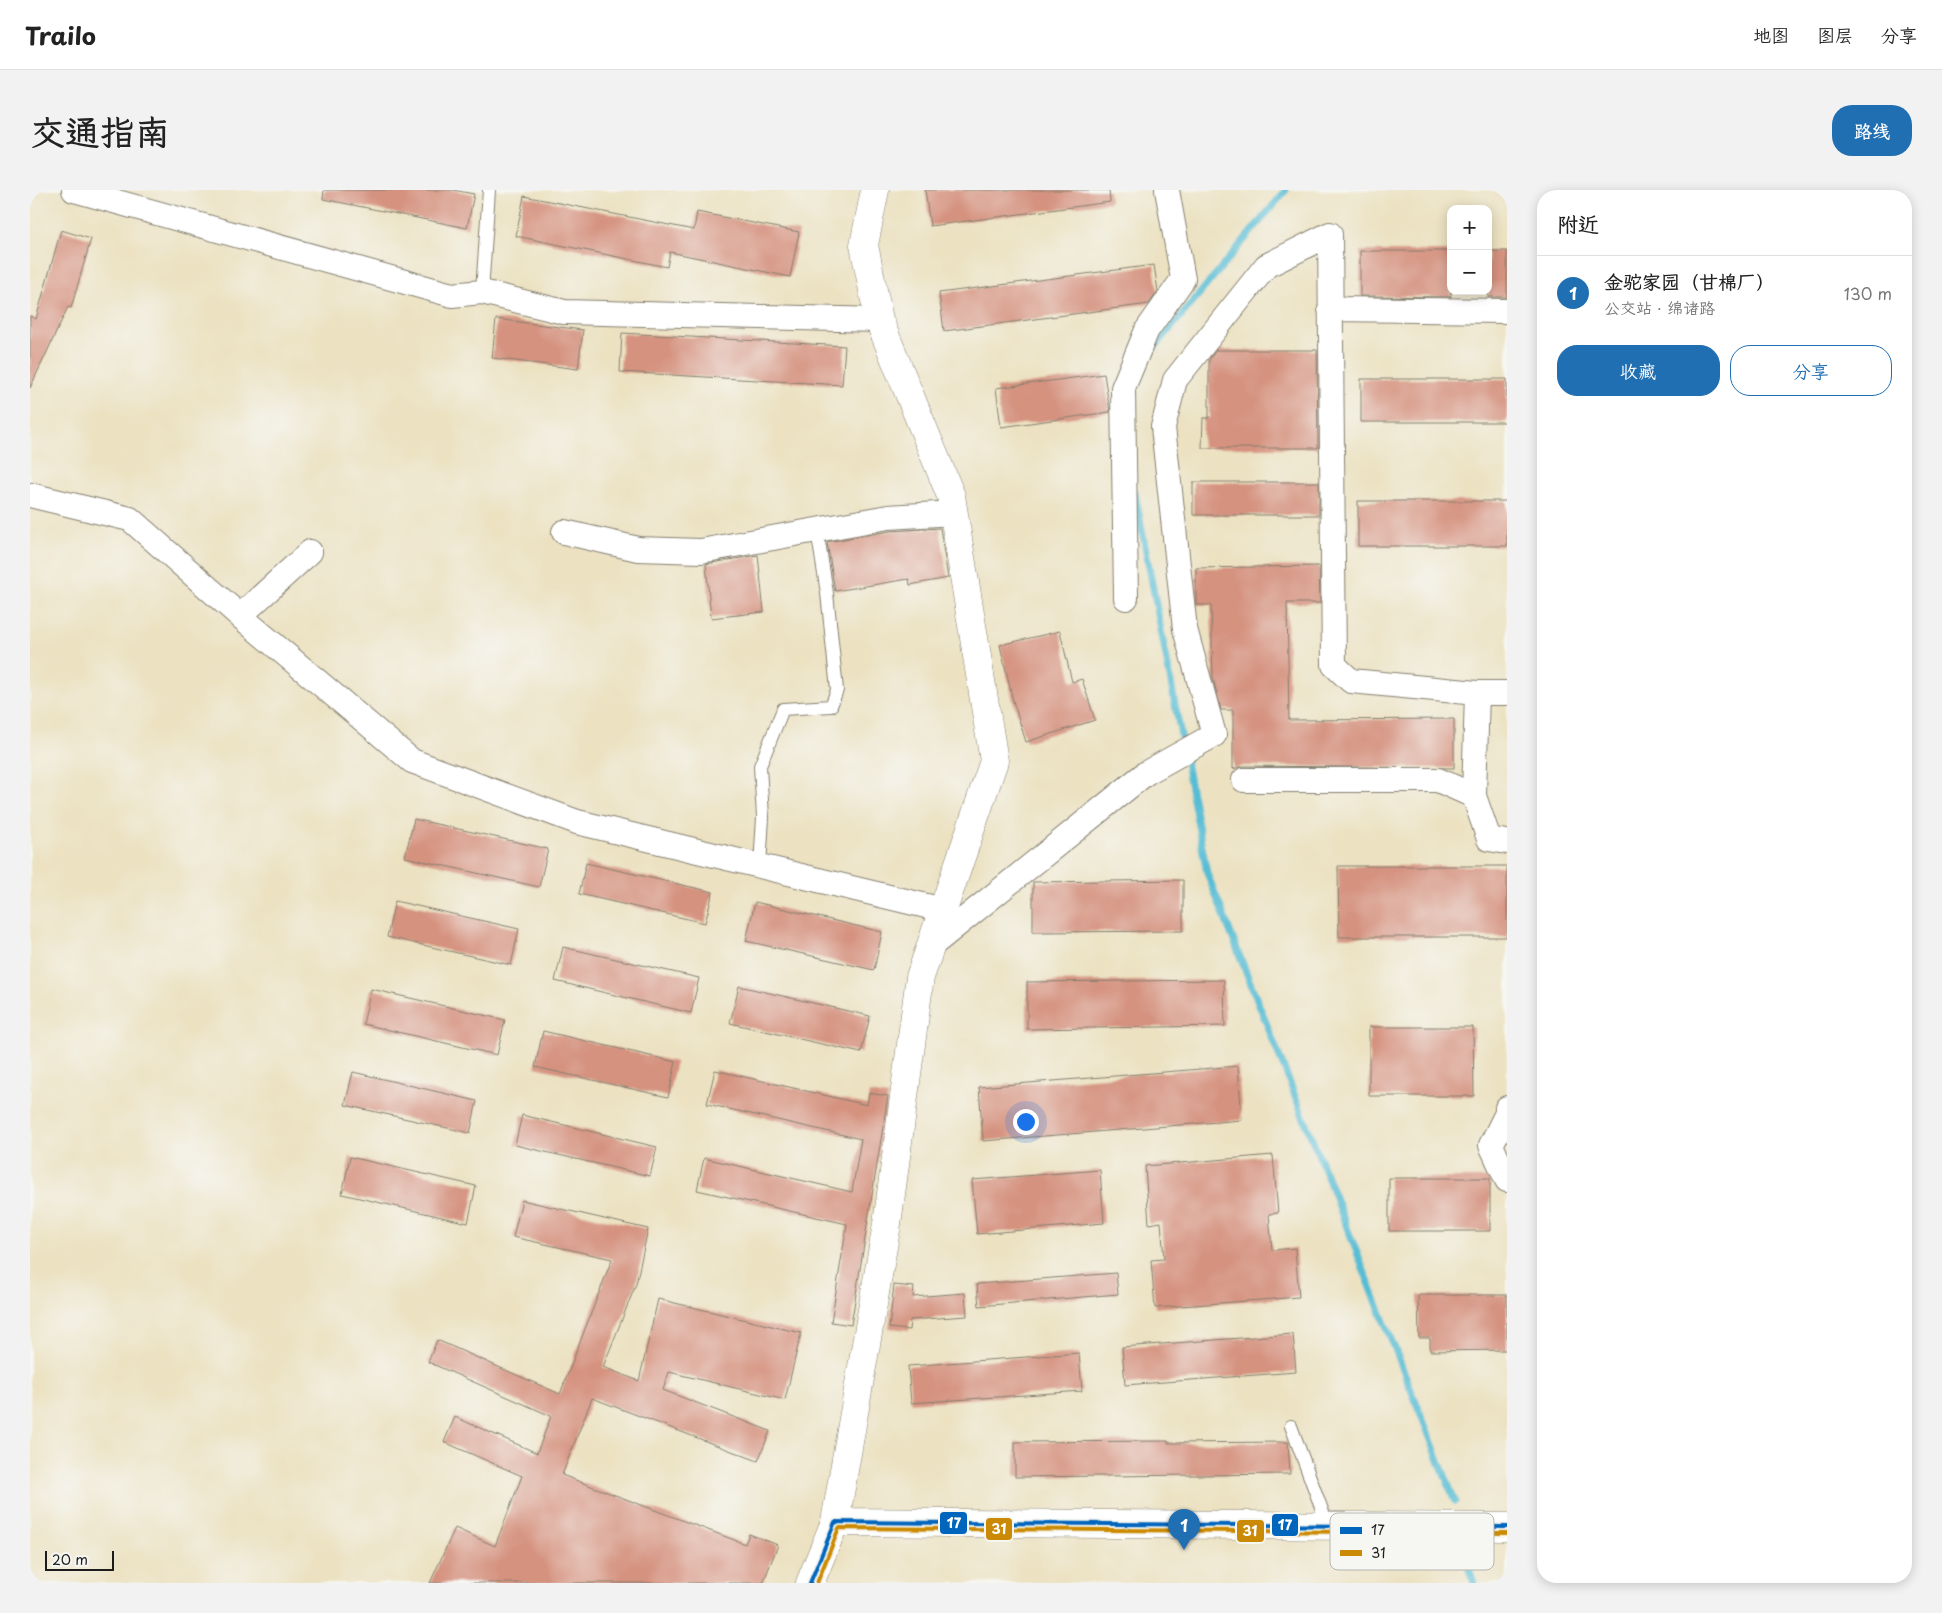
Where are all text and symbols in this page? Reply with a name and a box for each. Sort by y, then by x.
text: Trailo [25,17,96,53]
text: 地图 [1753,21,1789,48]
text: 图层 [1817,21,1853,48]
text: 分享 [1881,21,1917,48]
text: 交通指南 [30,104,170,157]
button: 路线 [1832,105,1912,156]
map controls [1447,205,1492,295]
button: + [1447,205,1492,250]
text: 附近 [1557,207,1599,239]
button: − [1447,250,1492,295]
text: 金驼家园（甘棉厂） [1604,267,1775,295]
text: 1 [1569,281,1577,305]
text: 130 m [1844,281,1892,305]
text: 公交站 · 绵诸路 [1604,295,1715,319]
button: 收藏 [1557,345,1720,396]
button: 分享 [1730,345,1892,396]
your location [1013,1109,1039,1135]
pin: 1 [1168,1509,1200,1550]
line badge: 17 [939,1511,968,1535]
text: 17 [947,1512,962,1533]
line badge: 17 [1271,1513,1299,1537]
legend [1330,1513,1494,1570]
text: 17 [1278,1514,1293,1535]
line badge: 31 [985,1517,1013,1541]
text: 31 [991,1518,1007,1539]
line badge: 31 [1236,1519,1265,1543]
text: 17 [1371,1519,1385,1540]
text: 31 [1242,1520,1258,1541]
text: 31 [1371,1542,1386,1563]
scale bar [45,1548,114,1571]
text: 20 m [52,1549,88,1570]

